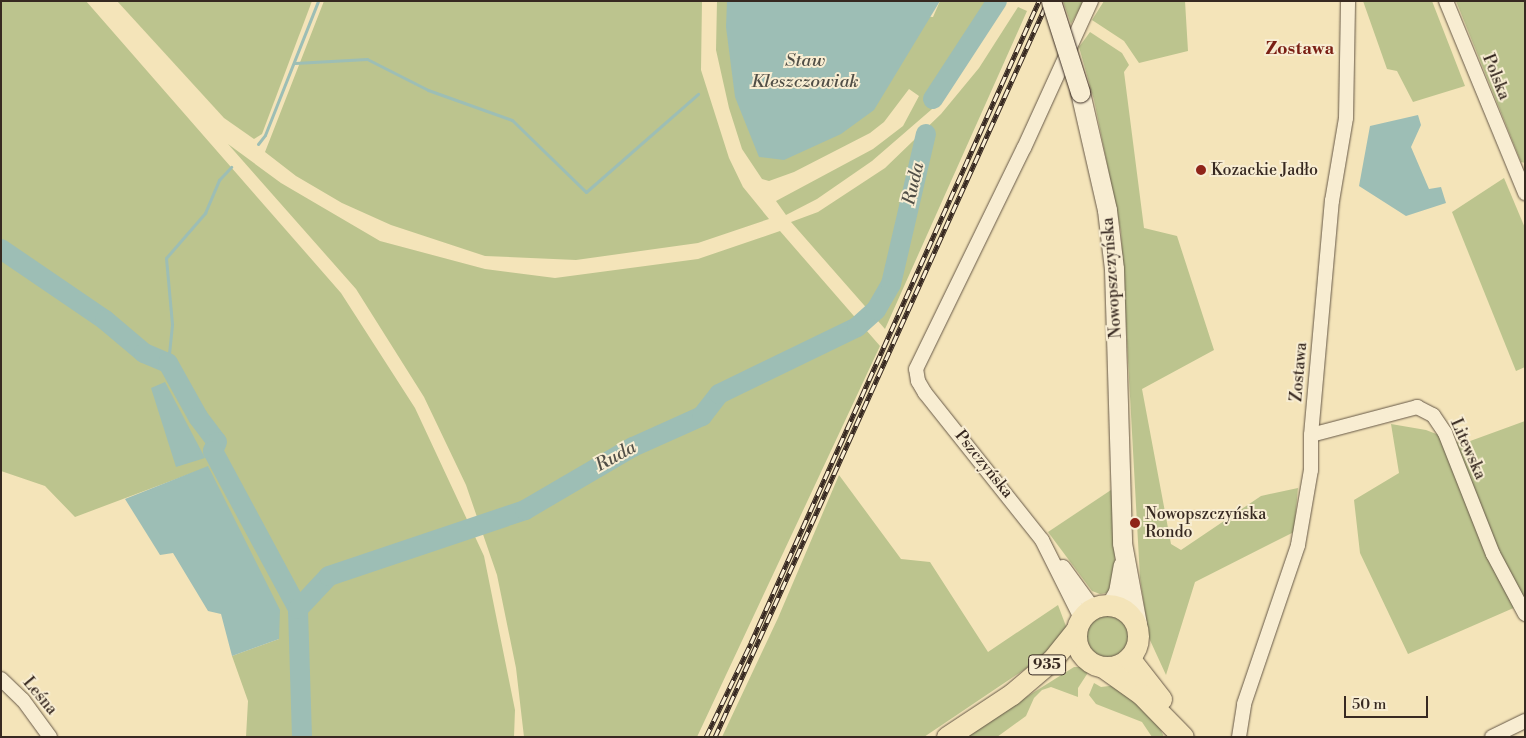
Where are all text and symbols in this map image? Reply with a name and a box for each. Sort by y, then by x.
district label: Zostawa [1266,38,1334,60]
water label: Staw Kleszczowiak [751,51,859,94]
street label: Polska [1478,51,1514,103]
place label: Kozackie Jadło [1211,160,1318,180]
water label: Ruda [899,161,929,207]
marker: Kozackie Jadło [1195,164,1207,176]
street label: Nowopszczyńska [1098,217,1126,339]
street label: Zostawa [1287,341,1311,403]
street label: Litewska [1446,416,1490,482]
street label: Pszczyńska [951,426,1017,502]
water label: Ruda [592,437,640,477]
place label: Nowopszczyńska Rondo [1145,504,1266,542]
marker: Nowopszczyńska Rondo [1129,517,1141,529]
road number: 935 [1027,652,1067,678]
street label: Leśna [19,673,61,719]
scale bar [1346,686,1430,718]
text: 50 m [1352,695,1386,714]

